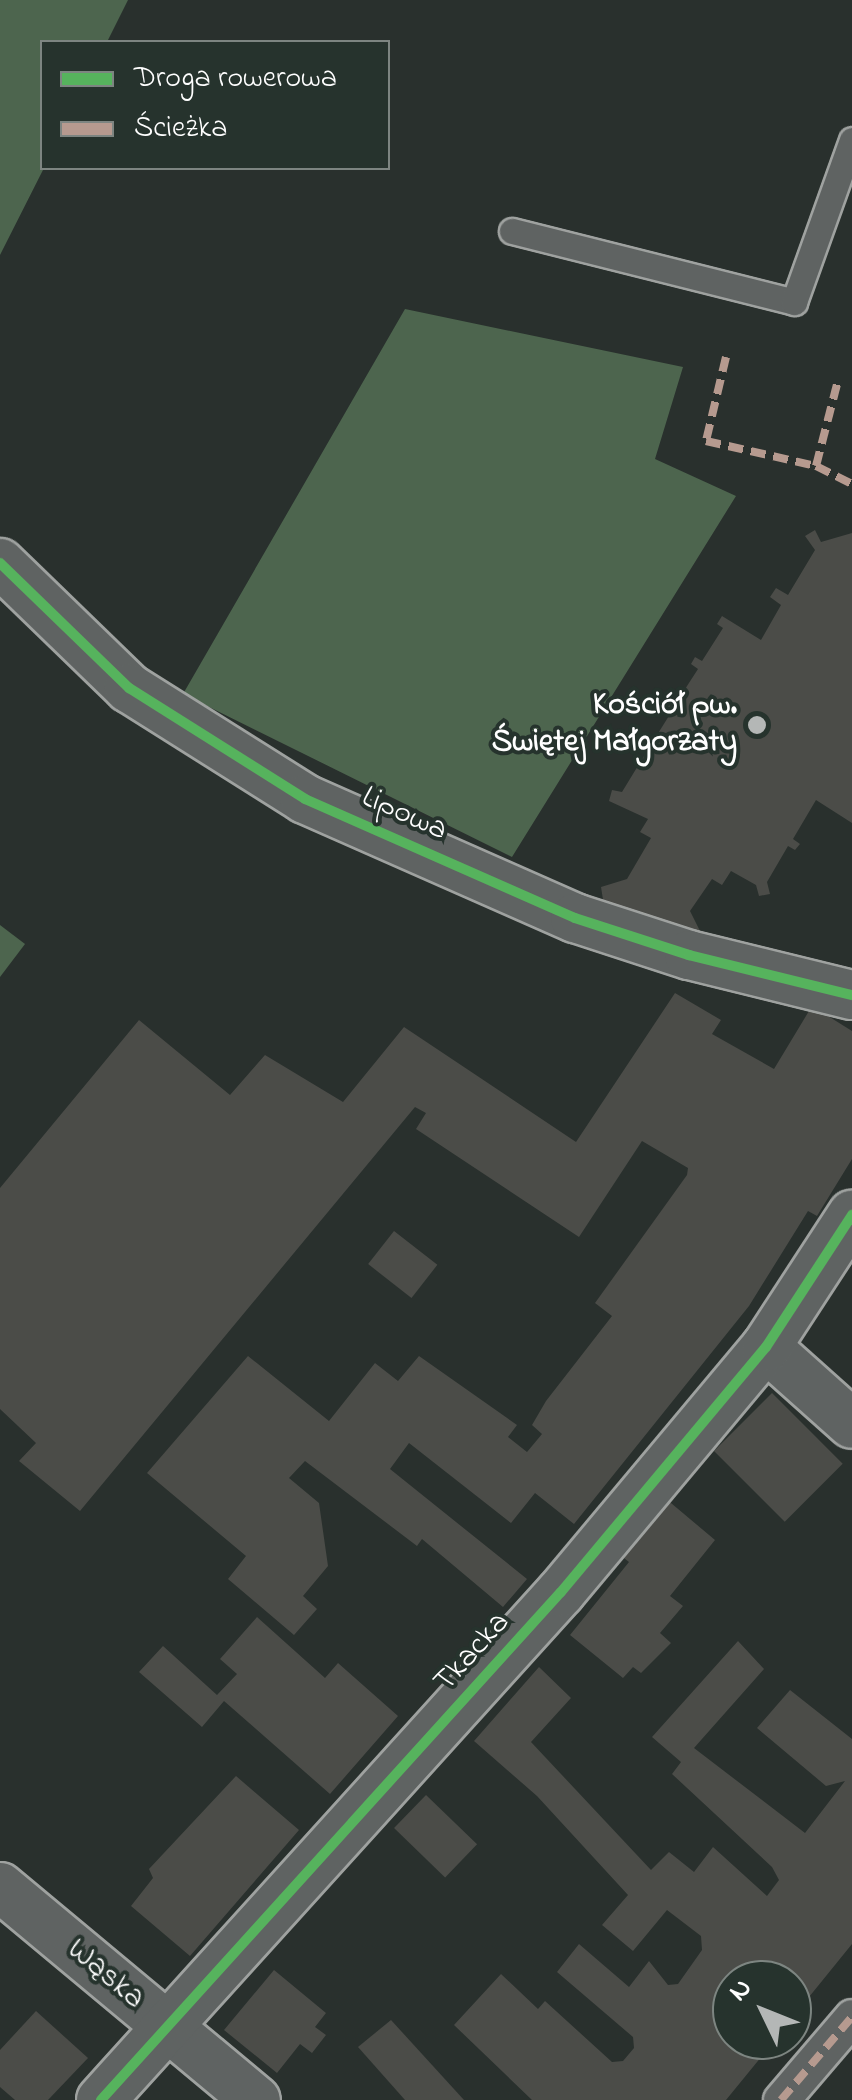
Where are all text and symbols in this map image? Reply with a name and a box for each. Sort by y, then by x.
legend [40,40,390,170]
text: Droga rowerowa [134,57,337,101]
text: Ścieżka [134,107,227,151]
place label: Kościół pw. Świętej Małgorzaty [492,688,737,763]
marker: Kościół pw. Świętej Małgorzaty [746,714,768,736]
street label: Lipowa [355,779,453,851]
street label: Tkacka [427,1605,519,1701]
street label: Wąska [58,1931,152,2019]
north arrow [712,1960,812,2060]
text: N [720,1970,763,2011]

